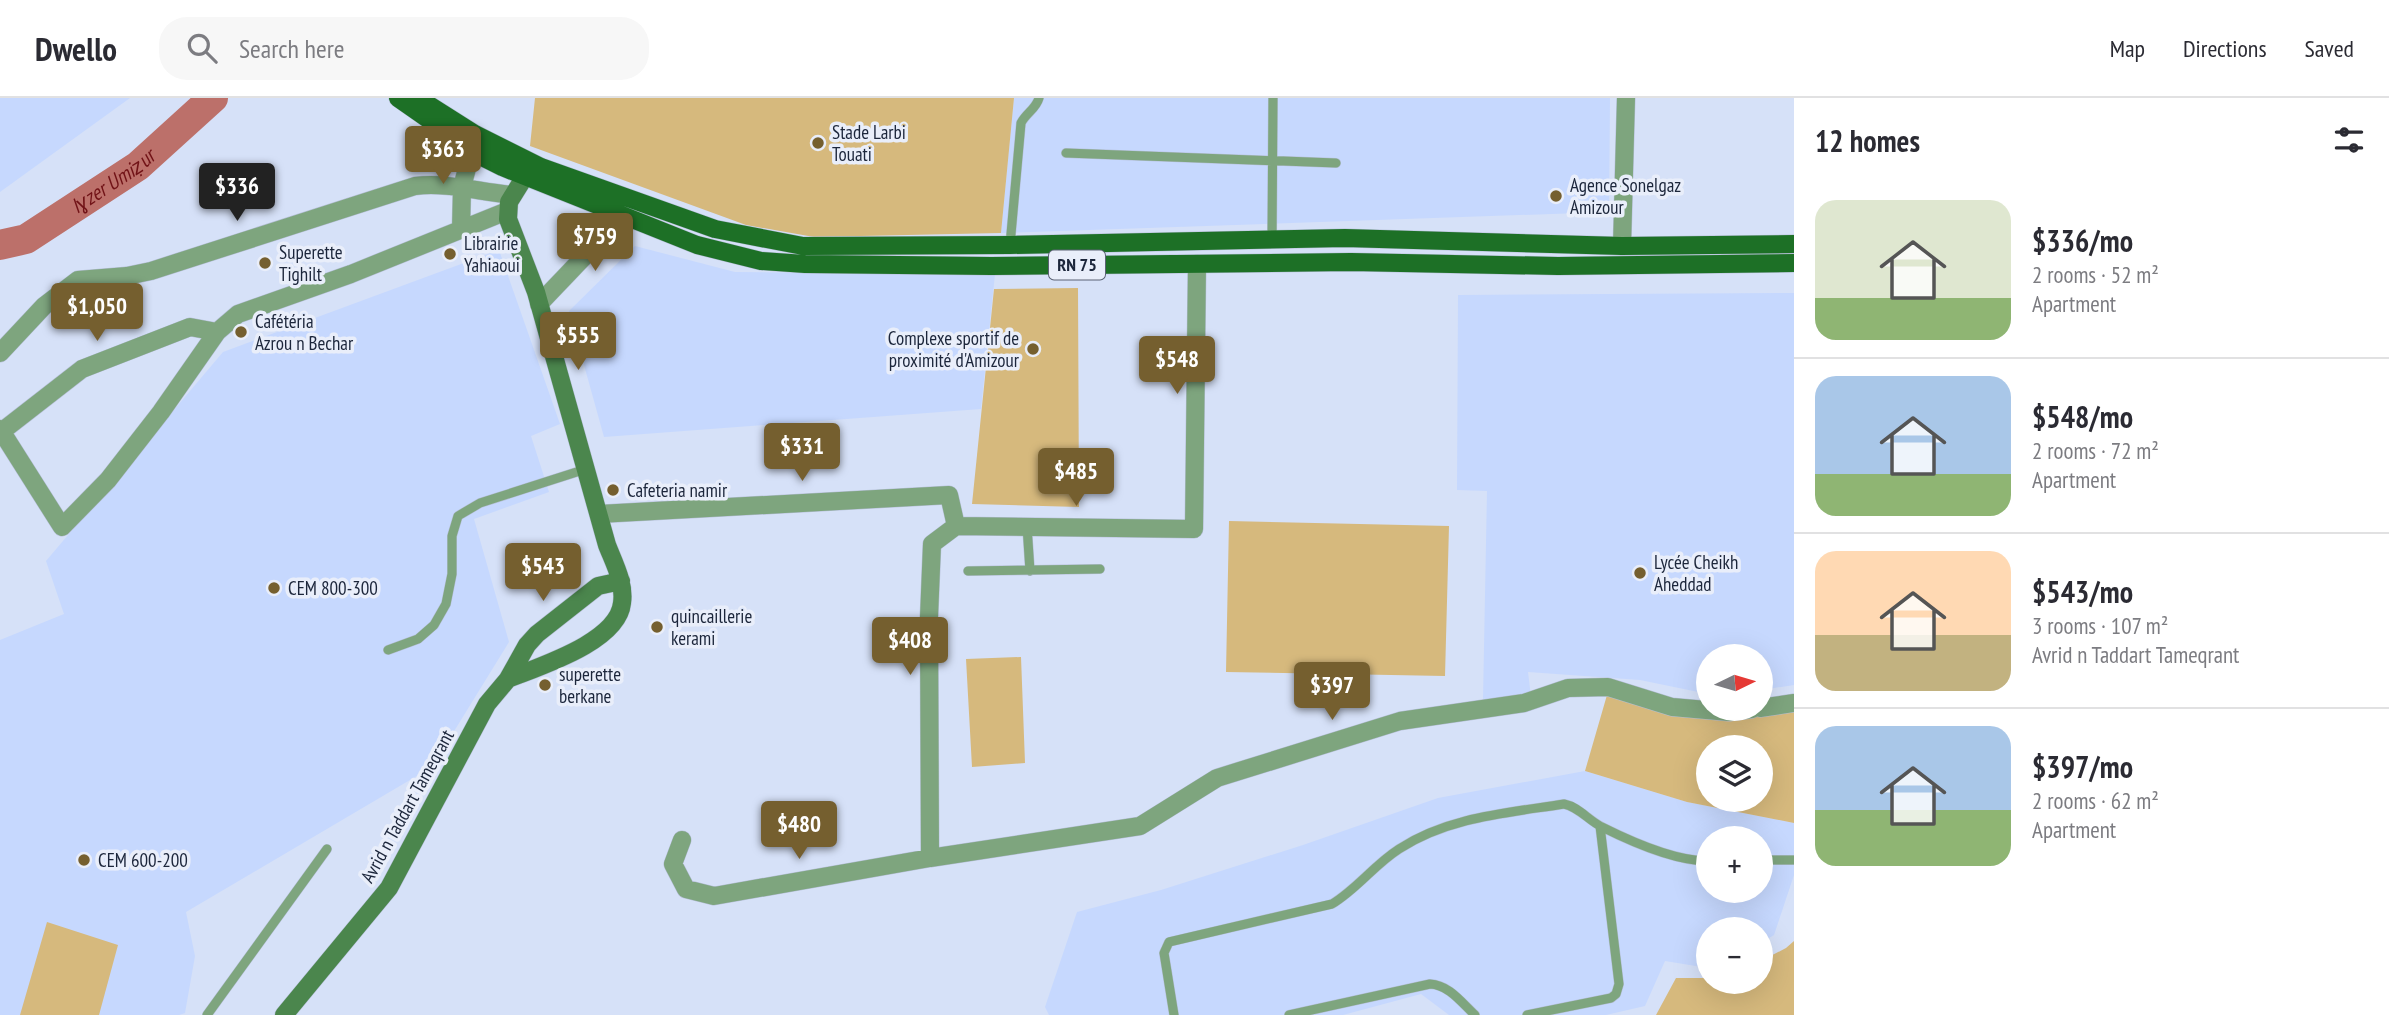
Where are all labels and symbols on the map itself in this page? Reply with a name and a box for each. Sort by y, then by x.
place label: Stade Larbi Touati [832,120,906,166]
pin: $363 [402,126,484,186]
marker: Stade Larbi Touati [810,135,826,151]
water label: Iɣzer Umiẓur [65,141,163,219]
pin: $336 [196,164,278,223]
place label: Agence Sonelgaz Amizour [1570,173,1681,219]
marker: Agence Sonelgaz Amizour [1548,188,1564,204]
pin: $759 [554,214,636,273]
place label: Librairie Yahiaoui [464,231,520,277]
place label: Superette Tighilt [279,240,343,286]
marker: Librairie Yahiaoui [442,246,458,262]
road number: RN 75 [1049,250,1105,280]
marker: Superette Tighilt [257,255,273,271]
pin: $1,050 [40,284,154,343]
place label: Cafétéria Azrou n Bechar [255,309,354,355]
pin: $555 [537,313,619,372]
marker: Cafétéria Azrou n Bechar [233,324,249,340]
place label: Complexe sportif de proximité d'Amizour [888,326,1020,372]
pin: $548 [1136,336,1218,396]
marker: Complexe sportif de proximité d'Amizour [1025,341,1041,357]
pin: $331 [761,424,843,483]
pin: $485 [1035,448,1117,508]
place label: Cafeteria namir [627,478,728,502]
marker: Cafeteria namir [605,482,621,498]
pin: $543 [502,544,584,603]
place label: Lycée Cheikh Aheddad [1654,550,1738,596]
marker: Lycée Cheikh Aheddad [1632,565,1648,581]
place label: CEM 800-300 [288,576,378,600]
marker: CEM 800-300 [266,580,282,596]
place label: quincaillerie kerami [671,604,752,650]
pin: $408 [869,618,951,677]
marker: quincaillerie kerami [649,619,665,635]
north arrow [1696,644,1773,721]
place label: superette berkane [559,662,621,708]
pin: $397 [1291,662,1373,722]
marker: superette berkane [537,677,553,693]
street label: Avrid n Taddart Tameqrant [355,725,459,887]
pin: $480 [758,802,840,861]
place label: CEM 600-200 [98,848,188,872]
marker: CEM 600-200 [76,852,92,868]

